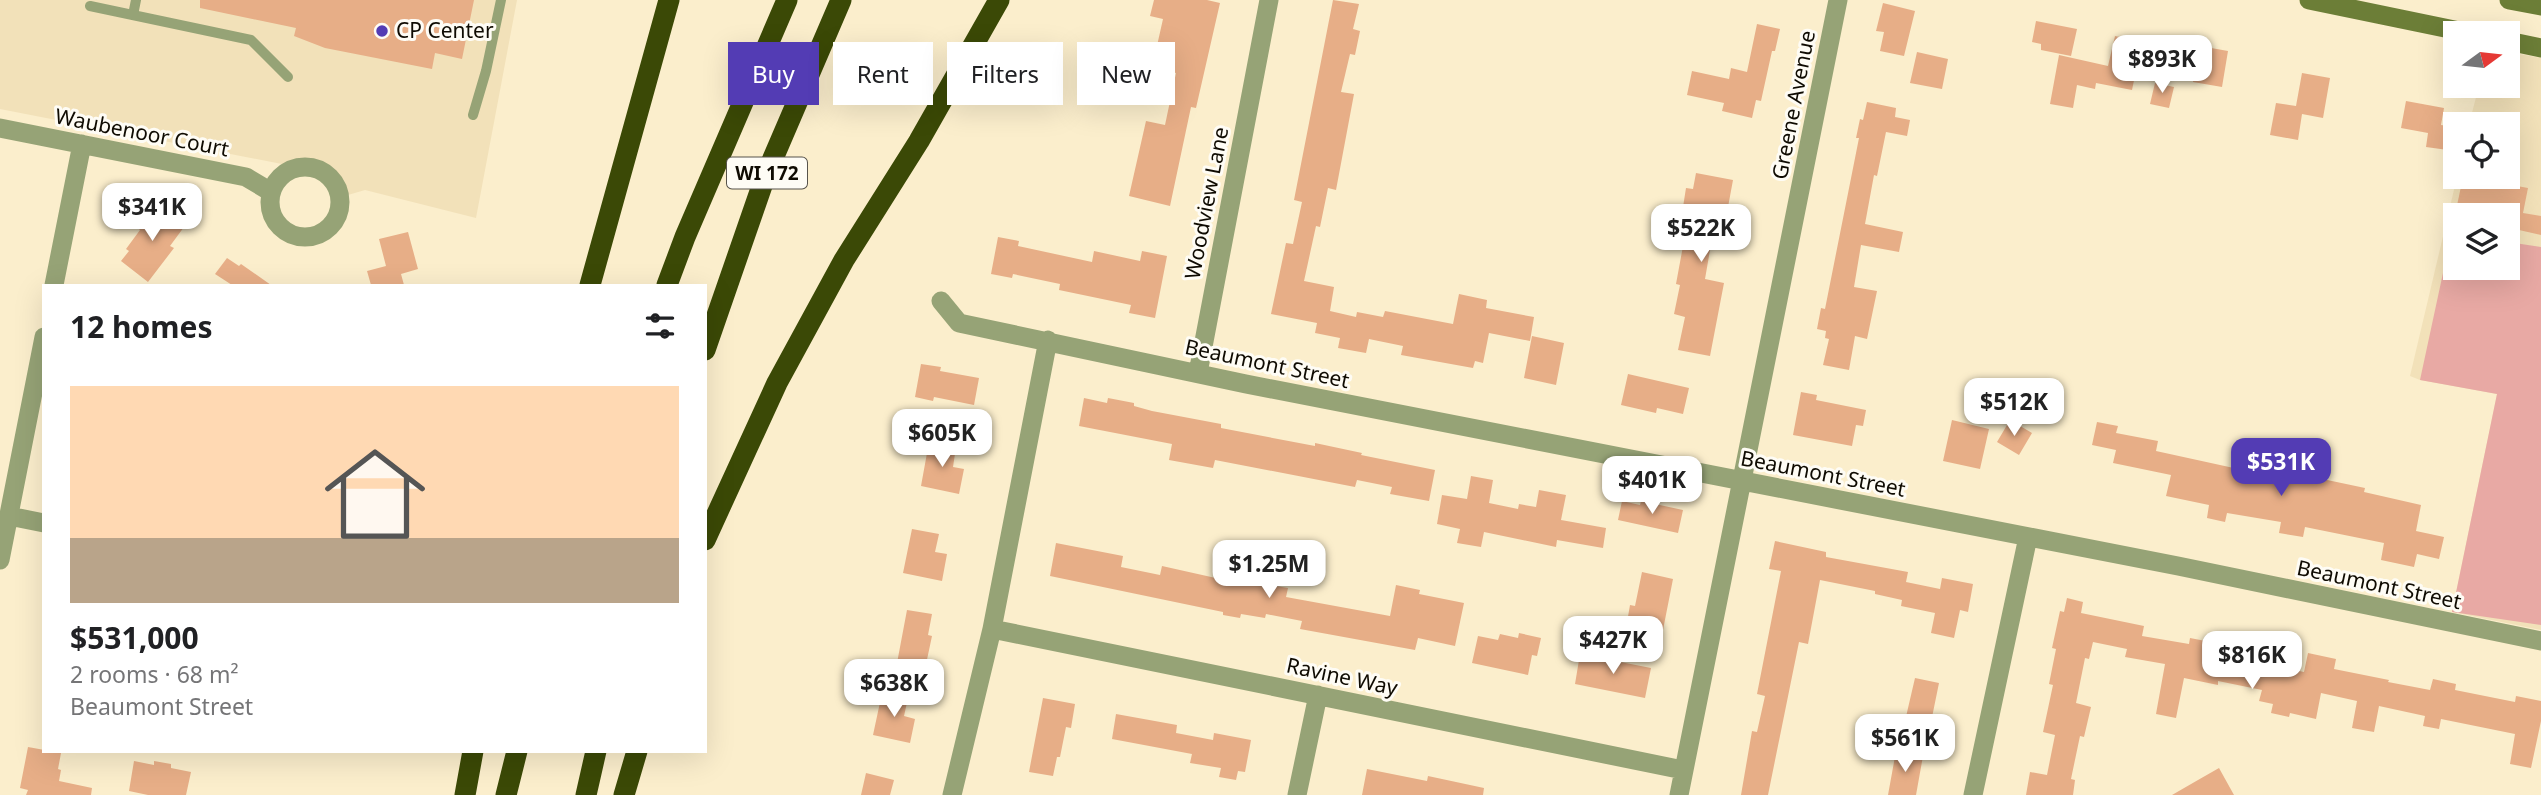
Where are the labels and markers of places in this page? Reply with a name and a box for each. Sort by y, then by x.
place label: CP Center [396,16,494,44]
marker: CP Center [374,23,390,39]
pin: $893K [2113,36,2211,95]
pin: $341K [103,184,201,243]
pin: $522K [1652,204,1750,264]
pin: $512K [1965,378,2063,438]
pin: $605K [893,410,991,469]
pin: $531K [2232,438,2330,498]
pin: $401K [1603,456,1701,516]
pin: $1.25M [1212,540,1326,600]
pin: $427K [1564,616,1662,676]
pin: $816K [2203,632,2301,691]
pin: $638K [845,660,943,719]
pin: $561K [1856,714,1954,774]

